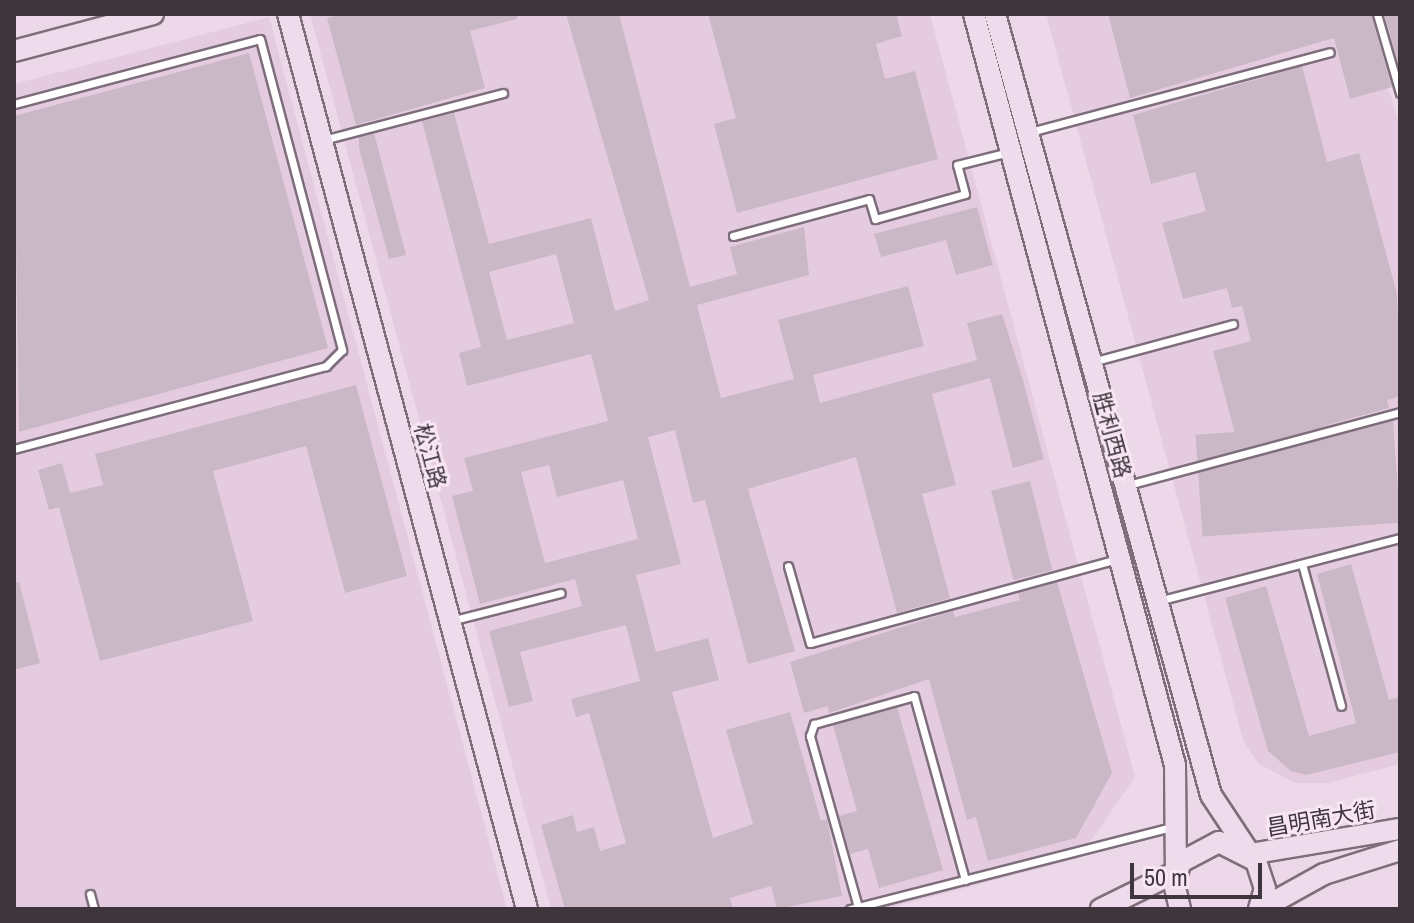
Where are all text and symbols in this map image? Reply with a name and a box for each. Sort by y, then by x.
street label: 胜利西路 [1088,389,1136,481]
street label: 松江路 [409,421,451,491]
street label: 昌明南大街 [1265,796,1377,842]
scale bar [1134,847,1266,897]
text: 50 m [1144,861,1188,893]

